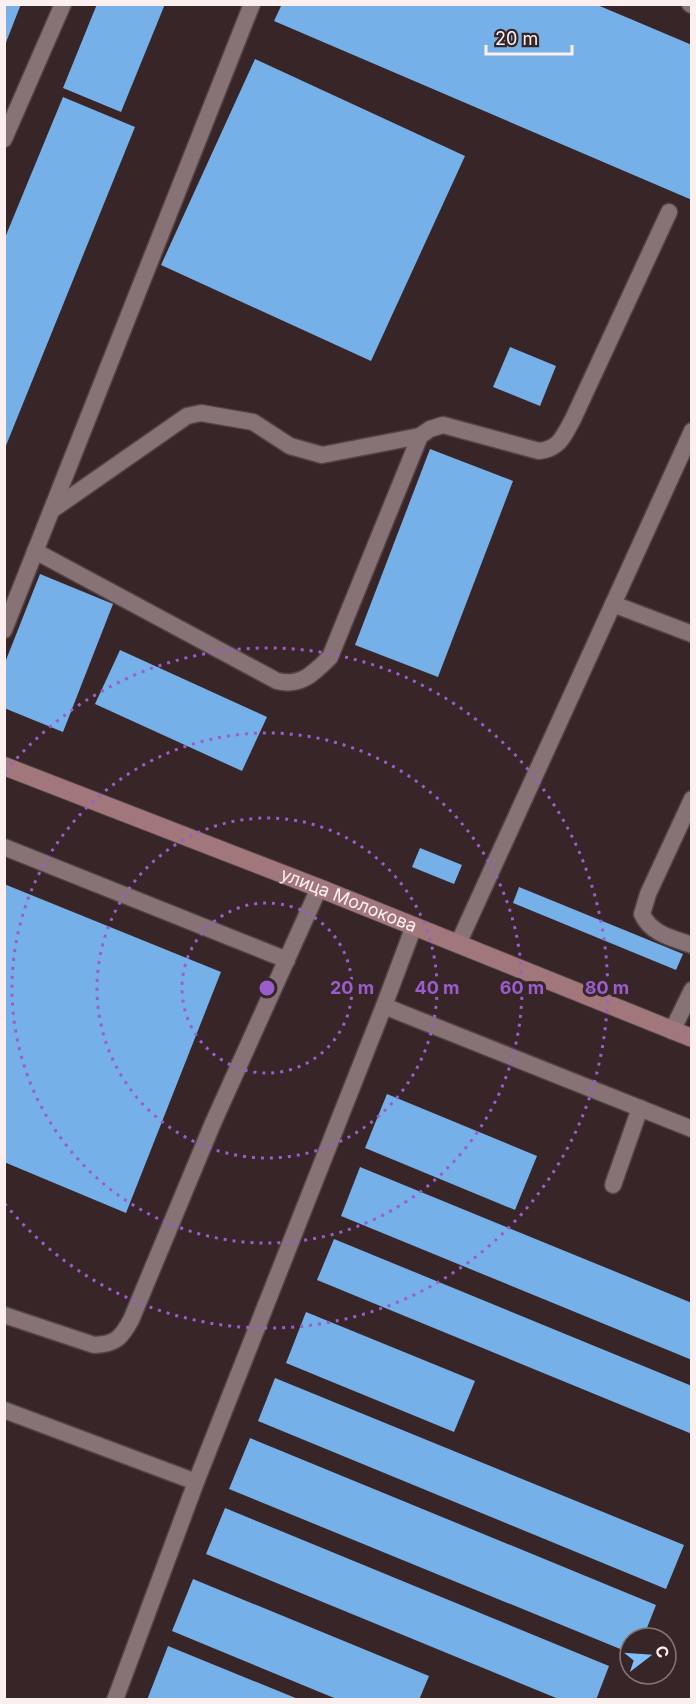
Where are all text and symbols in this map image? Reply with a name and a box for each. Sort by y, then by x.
scale bar [486,18,572,56]
text: 20 m [495,28,538,49]
street label: улица Молокова [278,863,420,936]
text: 20 m [330,977,374,998]
text: 40 m [415,977,460,998]
text: 60 m [500,977,544,998]
text: 80 m [585,977,629,998]
centre of rings [257,978,277,998]
north arrow [618,1626,678,1686]
text: С [651,1643,674,1660]

